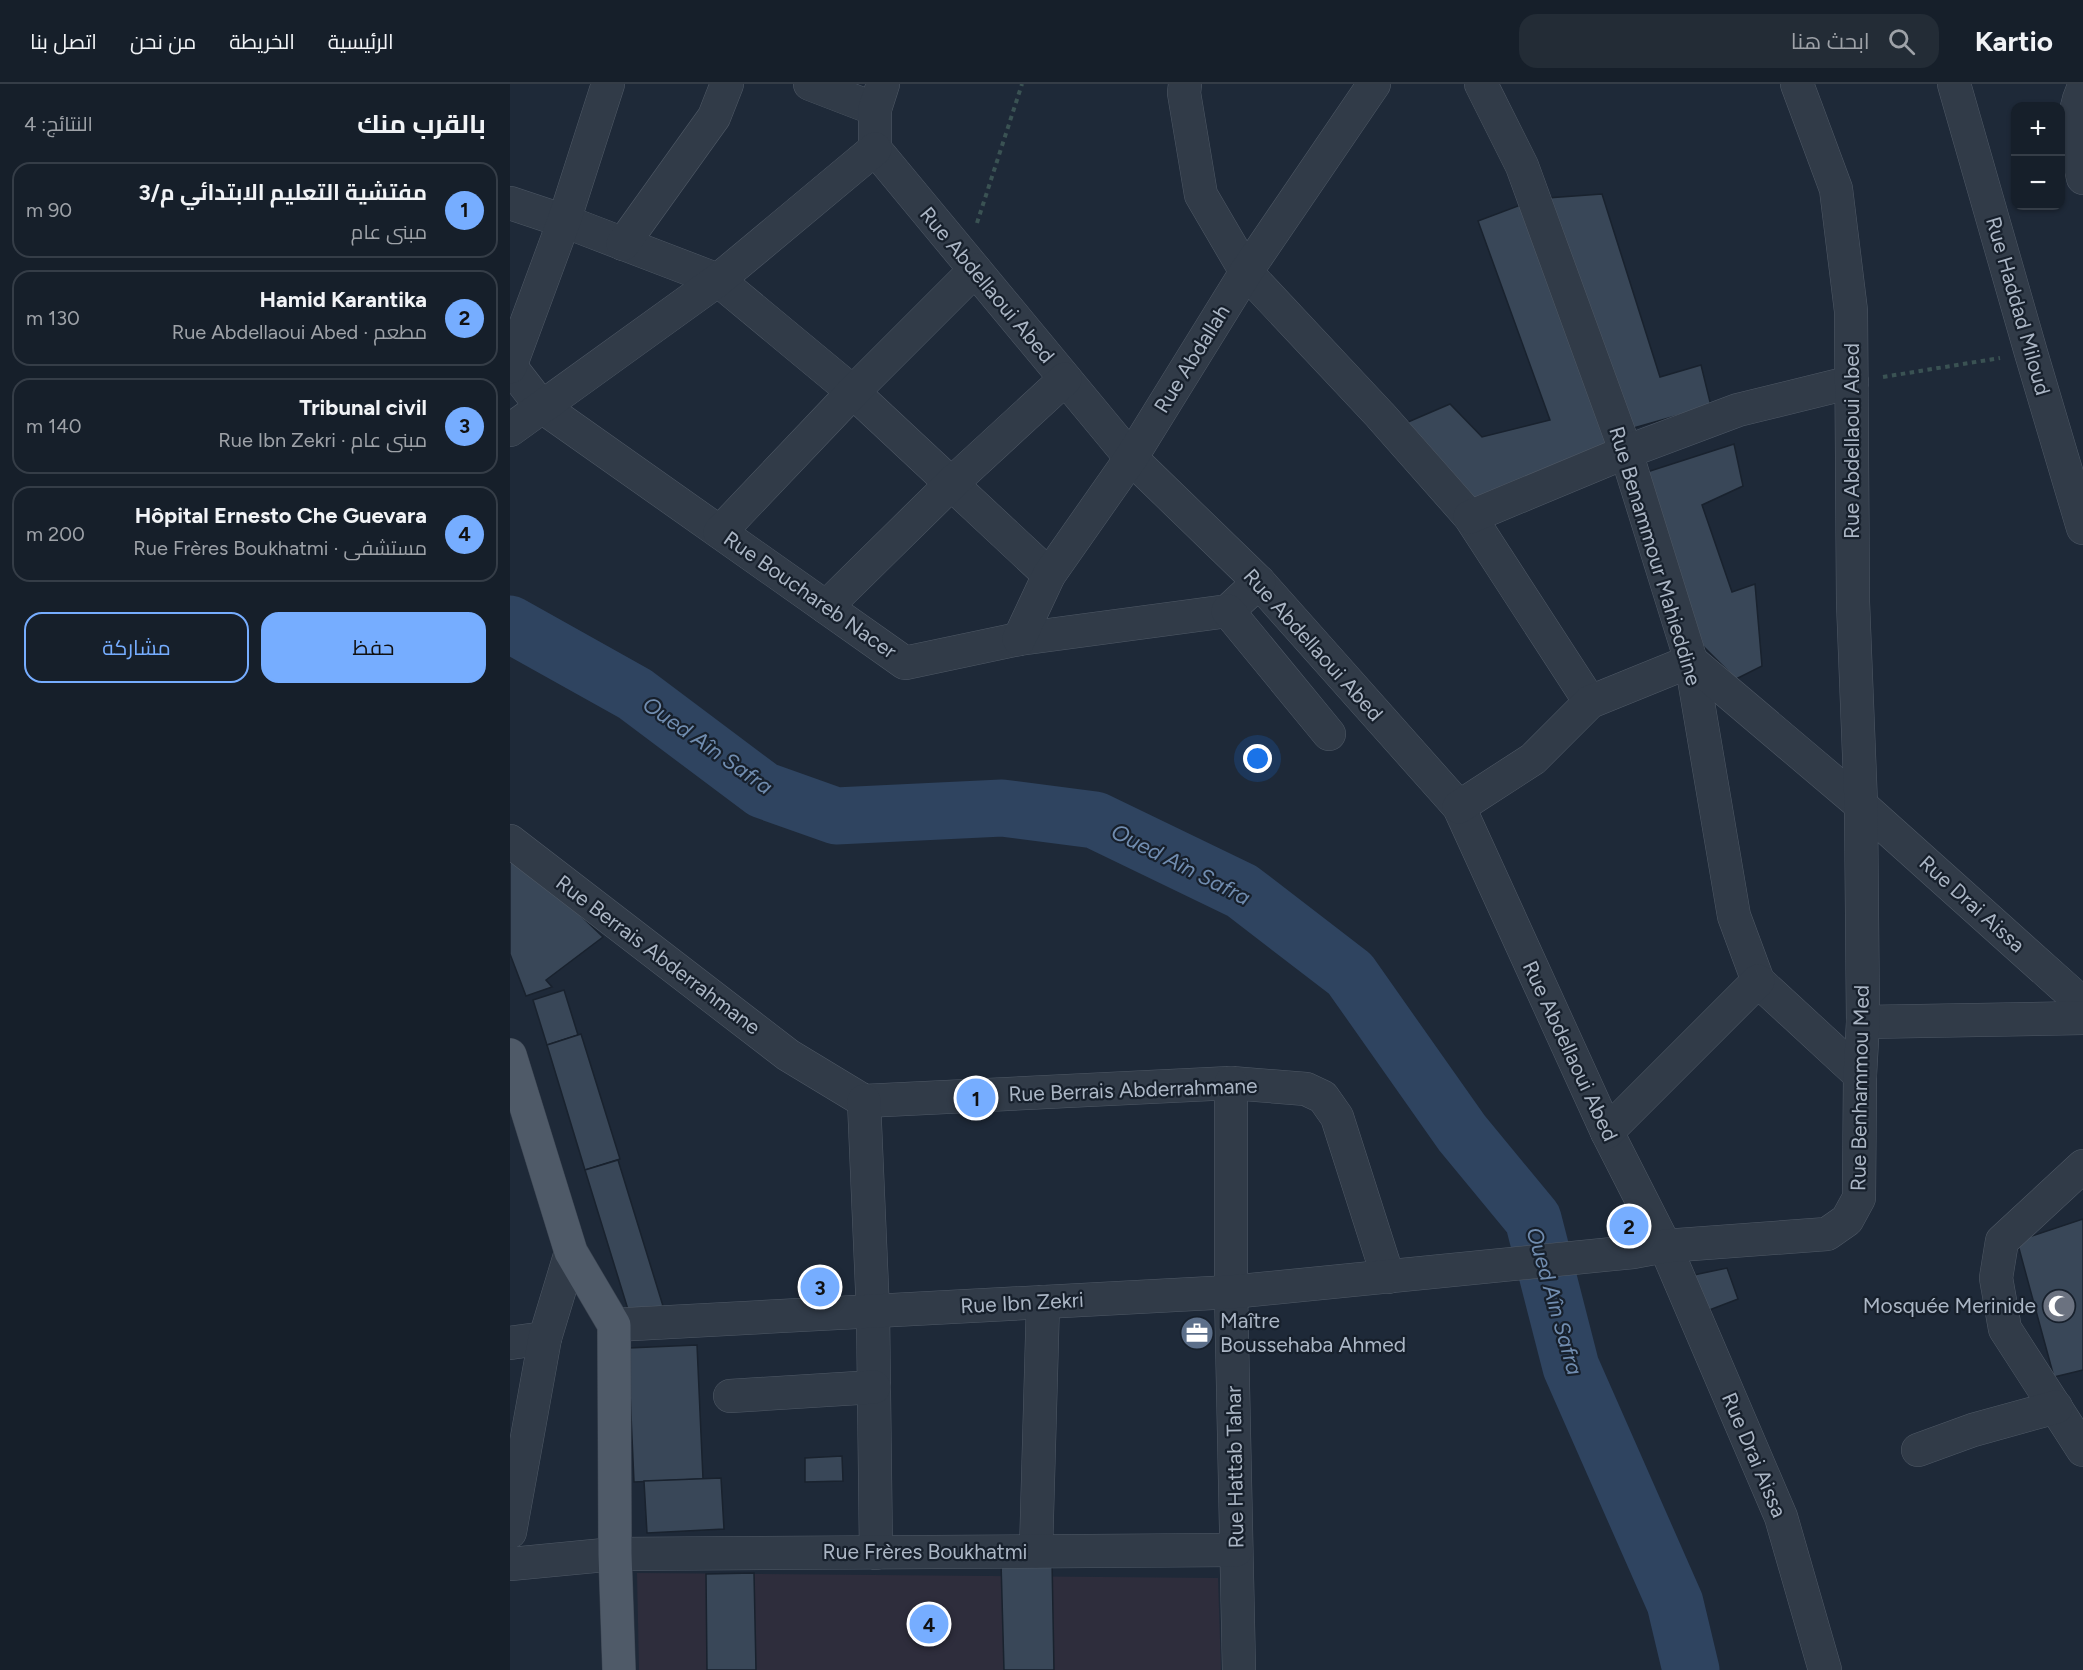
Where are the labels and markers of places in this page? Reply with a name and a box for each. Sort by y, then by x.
pin: 1 [956,1076,996,1120]
pin: 2 [1610,1204,1648,1248]
pin: 3 [800,1264,840,1310]
mosque icon: Mosquée Merinide [2041,1288,2077,1324]
place label: Mosquée Merinide [1863,1293,2036,1318]
place label: Maître Boussehaba Ahmed [1220,1308,1406,1357]
office icon: Maître Boussehaba Ahmed [1179,1315,1215,1351]
pin: 4 [910,1602,948,1646]

